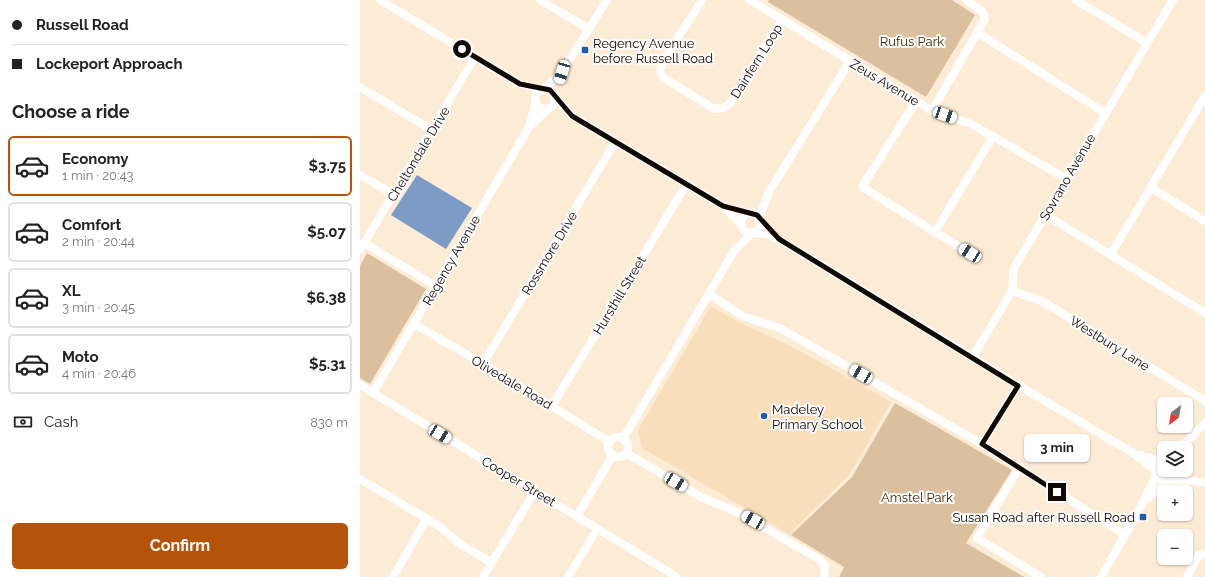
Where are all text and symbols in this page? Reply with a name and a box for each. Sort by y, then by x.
text: Russell Road [36,16,129,34]
street label: Dainfern Loop [728,21,785,101]
park label: Rufus Park [880,34,944,49]
place label: Regency Avenue before Russell Road [593,36,713,66]
route start [453,40,471,58]
marker: Regency Avenue before Russell Road [580,45,590,55]
text: Lockeport Approach [36,55,183,73]
street label: Zeus Avenue [847,56,922,109]
car [553,59,571,85]
text: Choose a ride [12,101,130,122]
street label: Cheltondale Drive [384,104,453,204]
car [932,105,958,125]
street label: Sovrano Avenue [1036,131,1099,223]
icon: car [14,148,50,184]
text: Economy [62,150,129,168]
text: $3.75 [309,157,346,175]
text: 1 min · 20:43 [62,168,134,183]
street label: Rossmore Drive [519,209,580,298]
street label: Regency Avenue [420,212,483,308]
icon: car [14,214,50,250]
text: Comfort [62,216,121,234]
text: $5.07 [307,223,346,241]
text: 2 min · 20:44 [62,234,135,249]
car [957,242,983,264]
street label: Hursthill Street [590,253,649,337]
icon: car [14,280,50,316]
text: XL [62,282,80,300]
text: $6.38 [307,289,346,307]
text: 3 min · 20:45 [62,300,135,315]
street label: Westbury Lane [1067,313,1153,374]
icon: car [14,346,50,382]
text: Moto [62,348,99,366]
street label: Olivedale Road [469,352,555,412]
text: $5.31 [309,355,346,373]
car [848,363,874,385]
text: 4 min · 20:46 [62,366,136,381]
north arrow [1157,397,1193,433]
map controls [1157,397,1193,565]
place label: Madeley Primary School [772,402,863,432]
icon: cash [12,411,34,433]
marker: Madeley Primary School [759,411,769,421]
text: Cash [44,413,78,431]
text: 830 m [310,415,348,430]
car [427,423,453,445]
callout: 3 min [1024,434,1090,462]
text: 3 min [1040,440,1074,455]
button: layers [1157,441,1193,477]
street label: Cooper Street [479,453,559,510]
car [663,471,689,493]
route end [1048,483,1066,501]
button: + [1157,485,1193,521]
park label: Amstel Park [881,490,953,505]
car [740,509,766,531]
place label: Susan Road after Russell Road [952,510,1135,525]
marker: Susan Road after Russell Road [1138,512,1148,522]
button: Confirm [12,523,348,569]
button: − [1157,529,1193,565]

